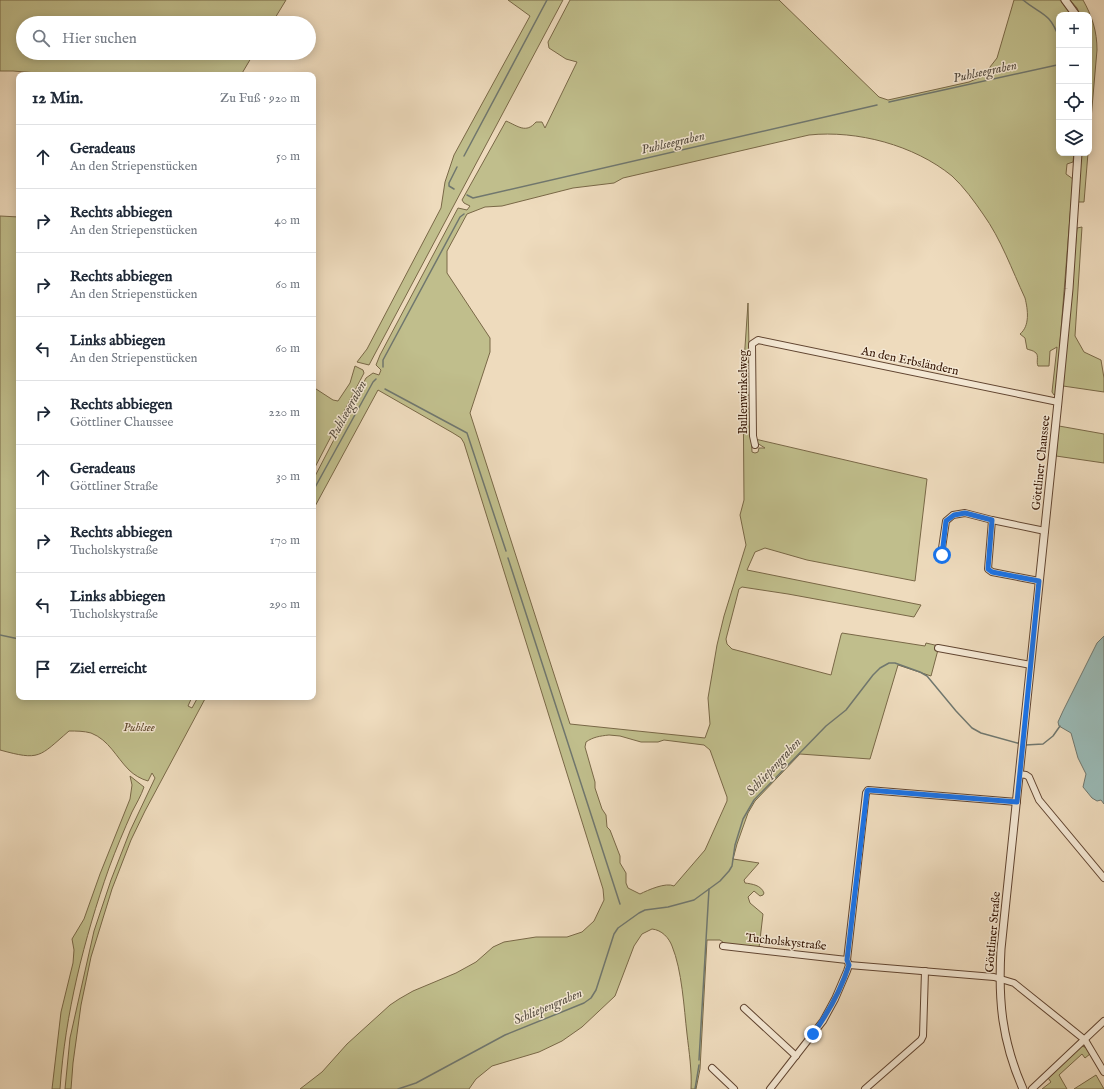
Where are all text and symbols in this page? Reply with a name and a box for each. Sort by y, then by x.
map controls [1056,12,1092,156]
button: + [1056,12,1092,48]
search box [16,16,316,60]
icon: search [30,27,52,49]
text: Hier suchen [62,29,137,48]
button: − [1056,48,1092,84]
water label: Puhlseegraben [952,57,1019,88]
button: locate [1056,84,1092,120]
text: 12 Min. [32,88,83,109]
text: Zu Fuß · 920 m [220,90,300,107]
button: layers [1056,120,1092,156]
water label: Puhlseegraben [640,127,707,160]
text: Geradeaus [70,139,135,158]
icon: ahead [32,146,54,168]
text: 50 m [276,148,300,165]
text: An den Striepenstücken [70,158,198,175]
text: Rechts abbiegen [70,203,173,222]
icon: right [32,210,54,232]
text: 40 m [274,212,300,229]
text: An den Striepenstücken [70,222,198,239]
text: Rechts abbiegen [70,267,173,286]
icon: right [32,274,54,296]
text: 60 m [275,276,300,293]
text: An den Striepenstücken [70,286,198,303]
text: Links abbiegen [70,331,166,350]
icon: left [32,338,54,360]
text: 60 m [275,340,300,357]
street label: An den Erbsländern [859,343,961,379]
street label: Bullenwinkelweg [736,349,751,434]
text: An den Striepenstücken [70,350,198,367]
water label: Puhlseegraben [325,378,372,443]
text: Rechts abbiegen [70,395,173,414]
icon: right [32,402,54,424]
text: 220 m [269,404,300,421]
text: Göttliner Chaussee [70,414,173,431]
street label: Göttliner Chaussee [1029,414,1054,511]
text: Geradeaus [70,459,135,478]
icon: ahead [32,466,54,488]
text: 30 m [276,468,300,485]
text: Göttliner Straße [70,478,158,495]
text: Rechts abbiegen [70,523,173,542]
icon: right [32,530,54,552]
text: 170 m [270,532,300,549]
text: Tucholskystraße [70,542,158,559]
route start [933,546,951,564]
text: Links abbiegen [70,587,166,606]
icon: left [32,594,54,616]
text: 290 m [269,596,300,613]
text: Tucholskystraße [70,606,158,623]
icon: arrive [32,658,54,680]
text: Ziel erreicht [70,659,147,678]
park label: Puhlsee [123,720,155,735]
water label: Schliepengraben [743,734,806,800]
street label: Göttliner Straße [982,890,1004,973]
street label: Tucholskystraße [745,930,828,954]
water label: Schliepengraben [511,985,585,1030]
route end [804,1025,822,1043]

